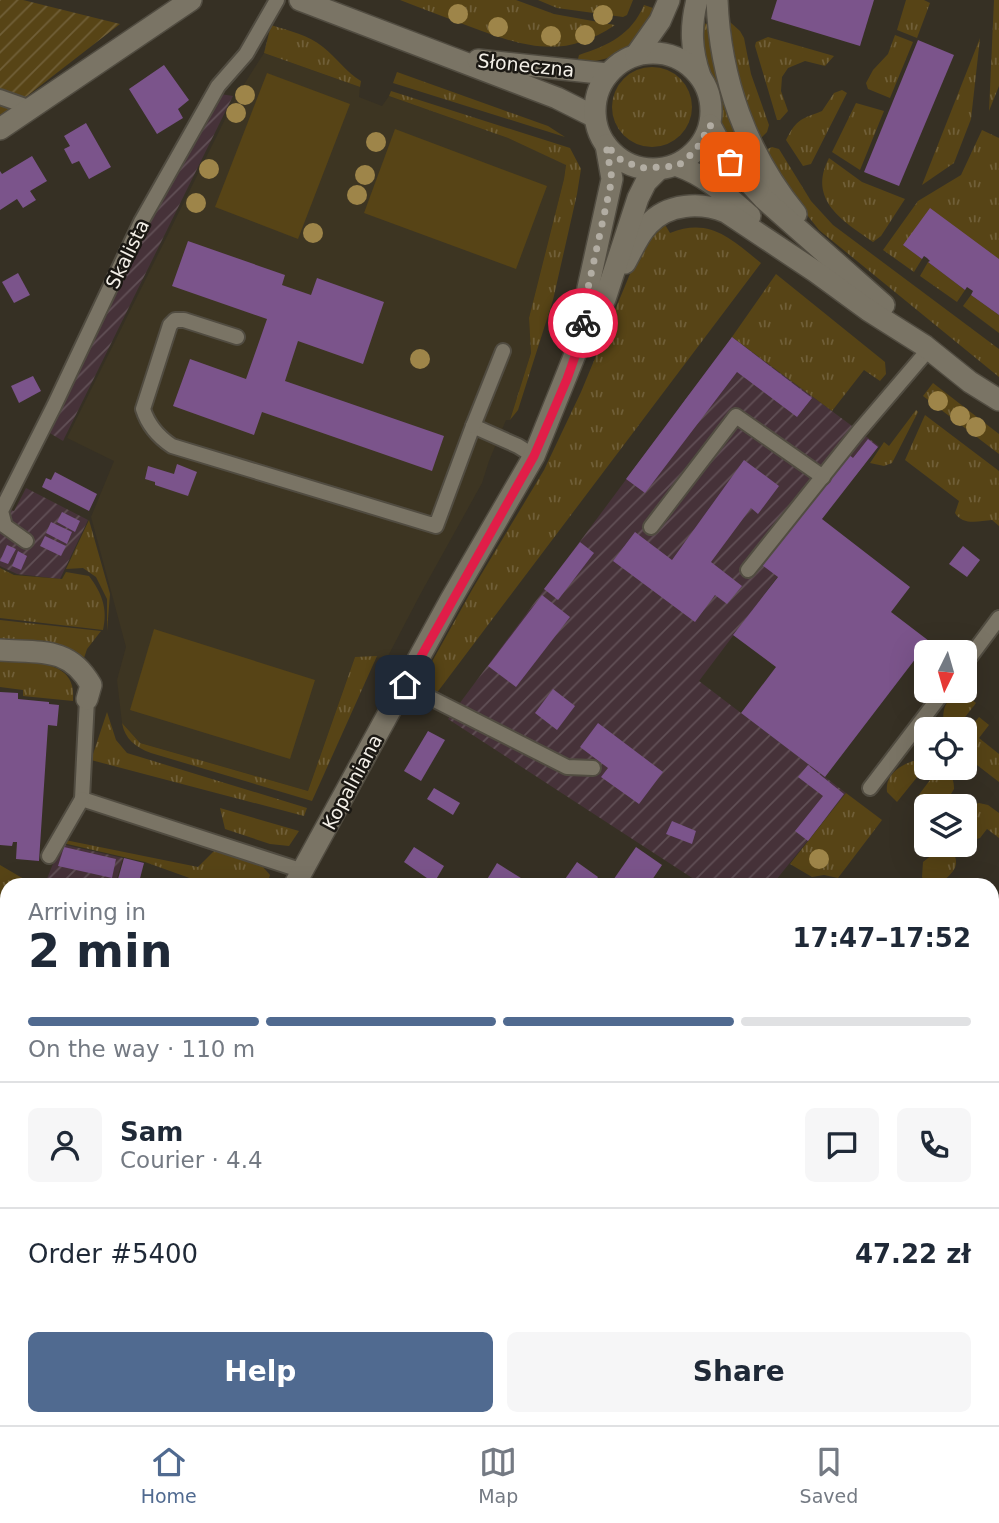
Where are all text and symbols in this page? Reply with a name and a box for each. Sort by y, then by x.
street label: Słoneczna [477,49,575,81]
pin [700,132,760,192]
icon: bag [711,143,749,181]
street label: Skalista [101,216,153,292]
courier [548,288,618,358]
icon: bike [564,304,602,342]
north arrow [914,640,976,704]
map controls [914,640,977,857]
pin [375,655,435,715]
icon: home [386,666,424,704]
button: locate [914,717,977,780]
street label: Kopalniana [318,731,386,833]
button: layers [914,794,977,857]
text: Arriving in [28,899,146,925]
text: 17:47–17:52 [792,923,971,953]
text: 2 min [28,924,172,978]
text: On the way · 110 m [28,1036,255,1062]
button: person [28,1108,102,1182]
button: chat [805,1108,879,1182]
button: phone [897,1108,971,1182]
text: Sam [120,1117,183,1147]
text: Courier · 4.4 [120,1147,263,1173]
text: Order #5400 [28,1239,198,1269]
text: 47.22 zł [855,1239,971,1269]
button: Help [28,1332,493,1412]
button: Share [507,1332,971,1412]
tab: Home [141,1443,197,1507]
tab: Map [478,1443,518,1507]
tab: Saved [800,1443,858,1507]

